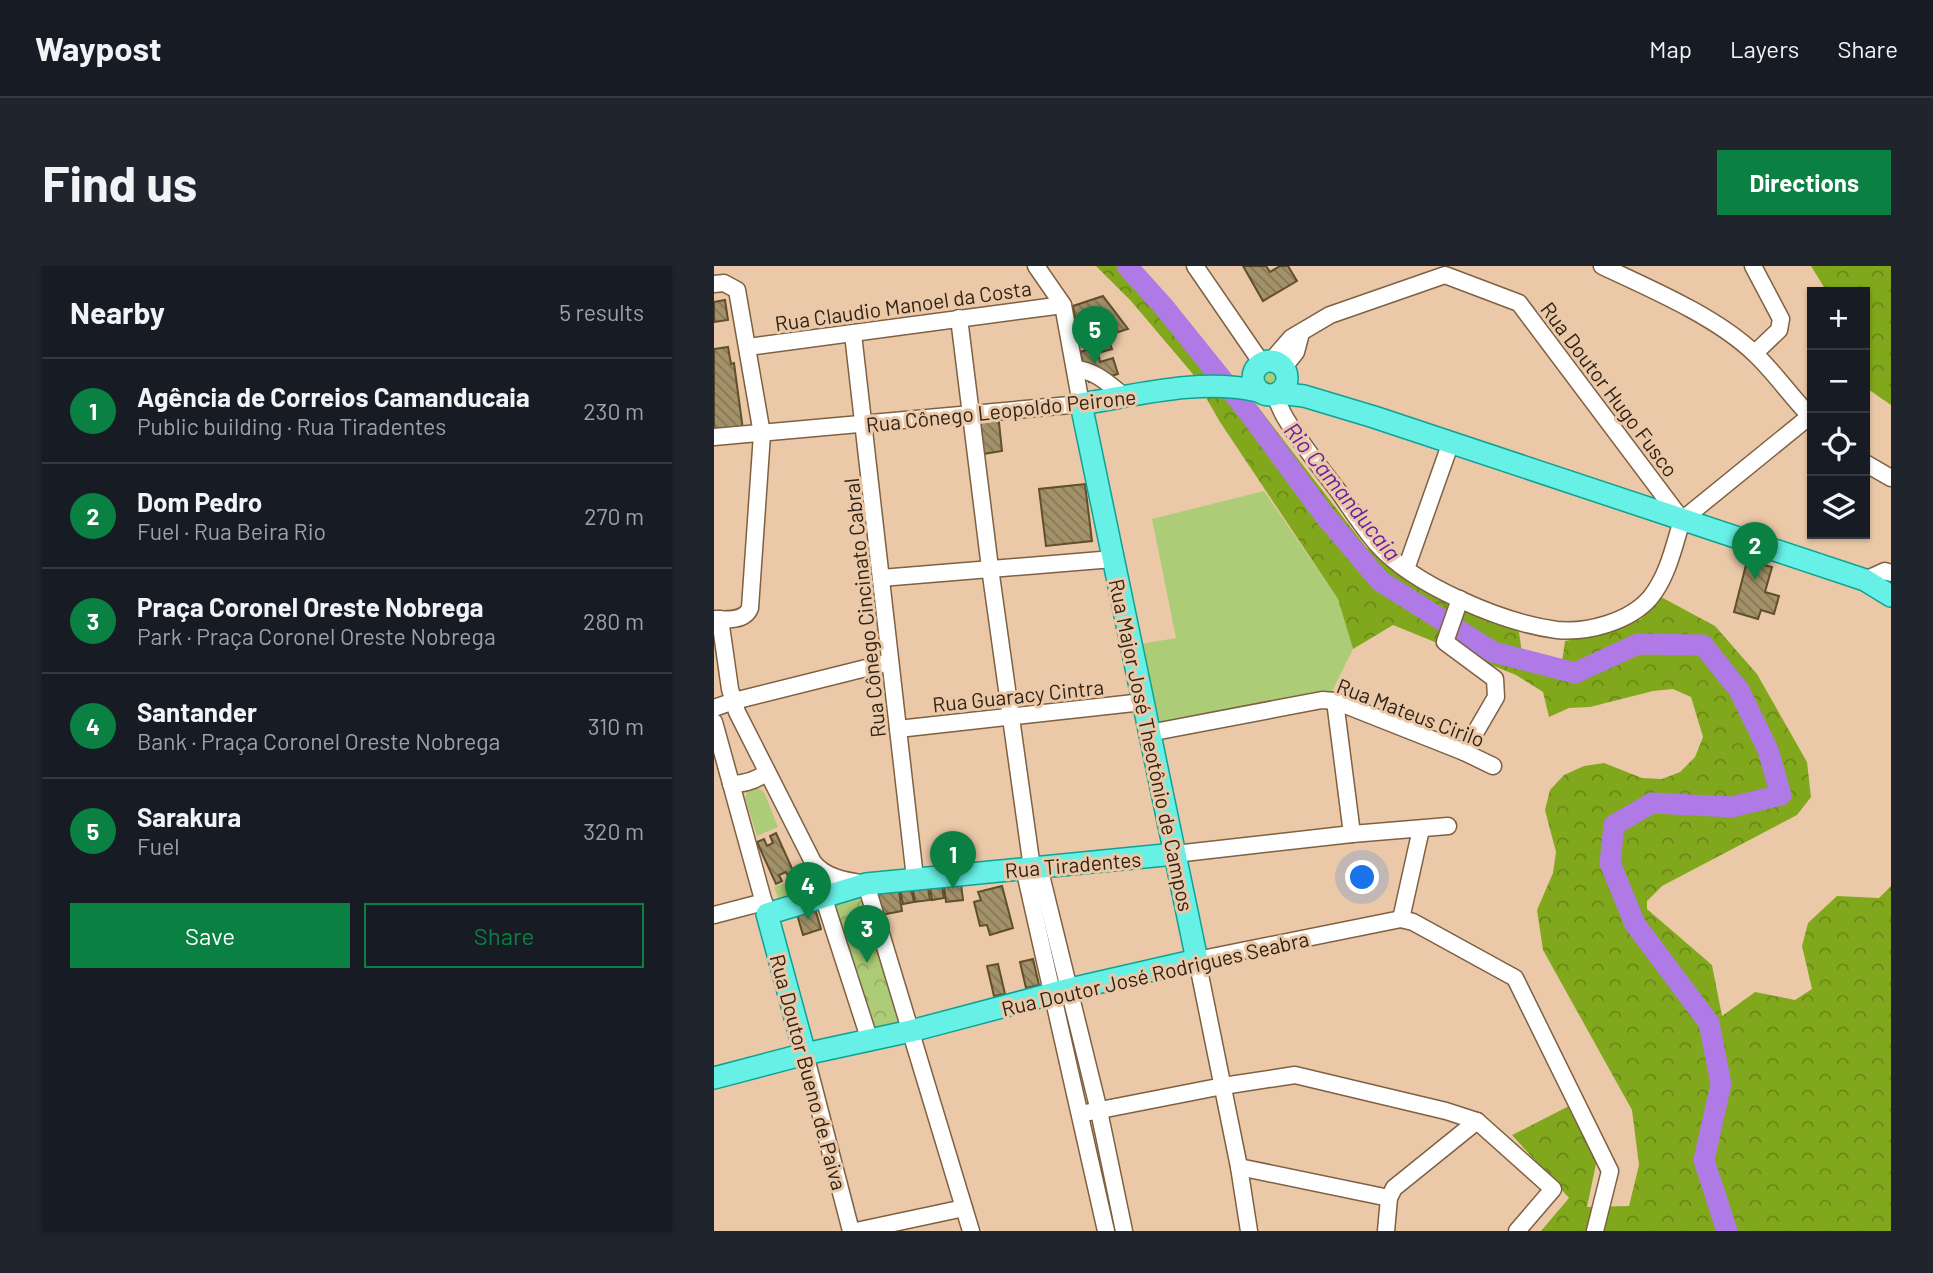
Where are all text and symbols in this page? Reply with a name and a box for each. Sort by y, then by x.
text: Waypost [35,28,162,68]
text: Map [1649,34,1692,63]
text: Layers [1730,34,1799,63]
text: Share [1837,34,1898,63]
button: Directions [1717,150,1891,215]
text: Find us [42,153,197,212]
street label: Rua Claudio Manoel da Costa [773,275,1033,335]
map controls [1807,287,1870,539]
button: + [1807,287,1870,350]
text: Nearby [70,294,165,330]
street label: Rua Doutor Hugo Fusco [1536,297,1684,481]
text: 5 results [559,298,644,326]
pin: 5 [1072,306,1118,364]
button: − [1807,350,1870,413]
text: Agência de Correios Camanducaia [137,381,530,412]
street label: Rua Cônego Leopoldo Peirone [865,383,1137,437]
text: 1 [89,397,97,425]
text: 230 m [583,397,644,425]
text: Public building · Rua Tiradentes [137,412,446,440]
button: locate [1807,413,1870,476]
water label: Rio Camanducaia [1279,416,1407,566]
button: layers [1807,476,1870,539]
street label: Rua Cônego Cincinato Cabral [838,477,890,739]
text: Dom Pedro [137,486,262,517]
text: 2 [87,502,99,530]
text: 270 m [584,502,644,530]
text: Fuel · Rua Beira Rio [137,517,326,545]
pin: 2 [1732,522,1778,580]
street label: Rua Major José Theotônio de Campos [1104,576,1200,914]
text: Praça Coronel Oreste Nobrega [137,591,484,622]
text: 3 [87,607,99,635]
text: 280 m [583,607,644,635]
text: Park · Praça Coronel Oreste Nobrega [137,622,496,650]
street label: Rua Mateus Cirilo [1334,672,1488,752]
street label: Rua Guaracy Cintra [931,674,1105,716]
text: Santander [137,696,257,727]
text: 4 [86,712,100,740]
text: 310 m [588,712,644,740]
text: Bank · Praça Coronel Oreste Nobrega [137,727,500,755]
text: Sarakura [137,801,241,832]
text: 5 [87,817,99,845]
text: 320 m [583,817,644,845]
pin: 1 [930,831,976,889]
text: Fuel [137,832,180,860]
street label: Rua Tiradentes [1004,846,1142,882]
your location [1345,860,1379,894]
pin: 4 [785,862,831,920]
button: Save [70,903,350,968]
button: Share [364,903,644,968]
pin: 3 [844,905,890,963]
street label: Rua Doutor José Rodrigues Seabra [999,925,1311,1021]
street label: Rua Doutor Bueno de Paiva [765,951,853,1193]

